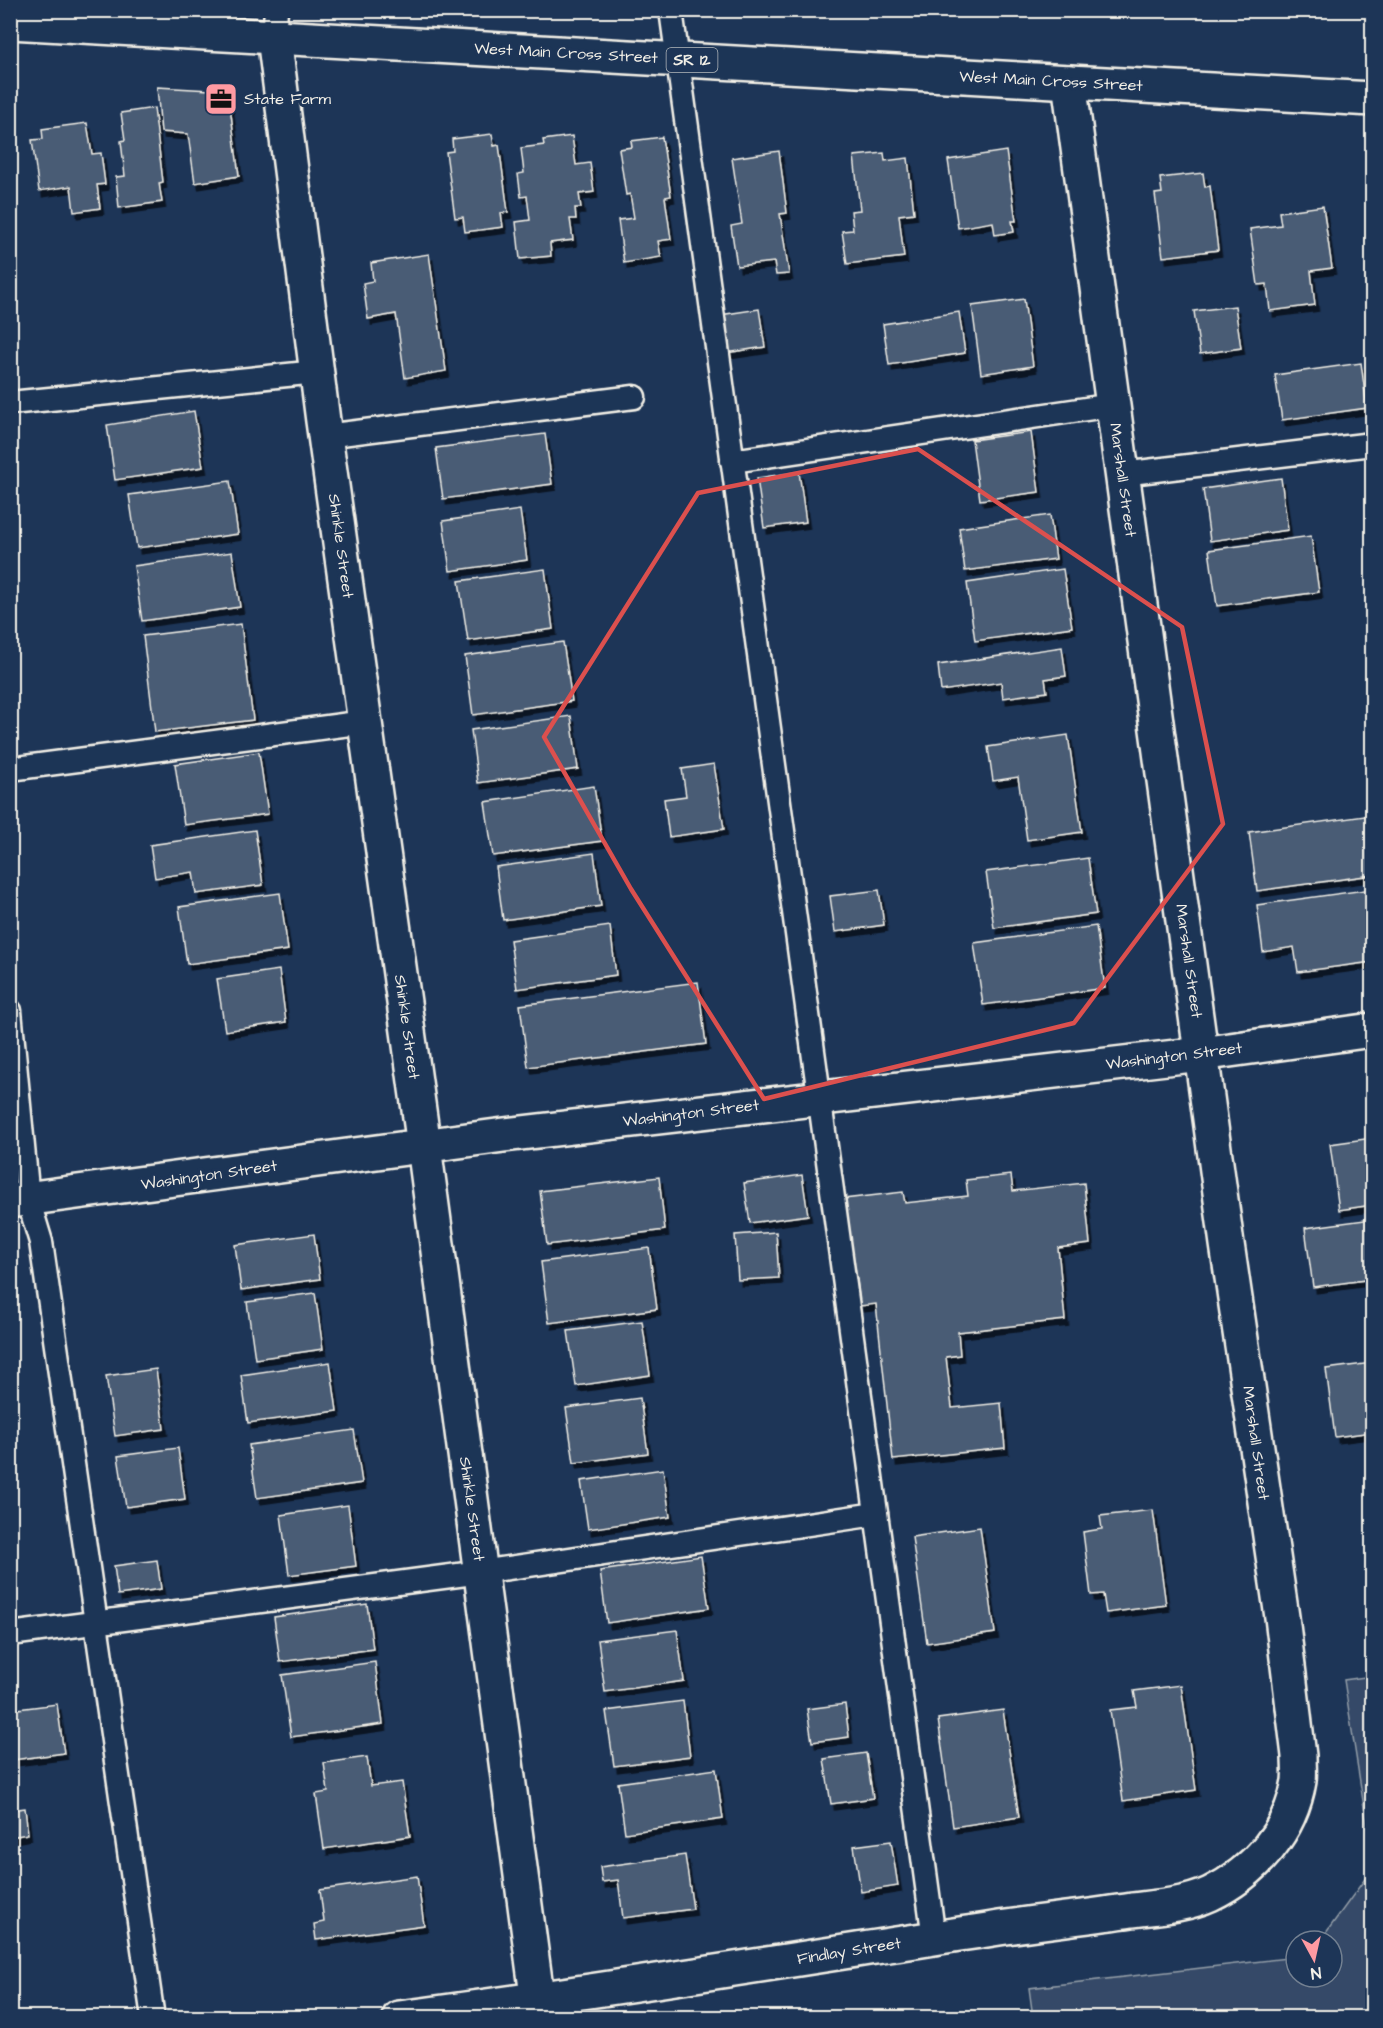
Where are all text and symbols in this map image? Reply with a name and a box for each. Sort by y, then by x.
street label: West Main Cross Street [474,37,659,69]
road number: SR 12 [666,48,718,72]
street label: West Main Cross Street [959,65,1144,97]
office icon: State Farm [203,81,239,117]
place label: State Farm [244,88,331,110]
street label: Marshall Street [1104,421,1142,539]
street label: Shinkle Street [323,492,359,600]
street label: Marshall Street [1170,902,1208,1020]
street label: Shinkle Street [389,973,425,1081]
street label: Washington Street [1105,1037,1244,1076]
street label: Washington Street [622,1094,761,1133]
street label: Washington Street [140,1154,279,1196]
street label: Marshall Street [1237,1384,1275,1502]
street label: Shinkle Street [454,1455,490,1563]
north arrow [1284,1929,1344,1989]
street label: Findlay Street [795,1932,903,1971]
text: N [1309,1961,1322,1984]

